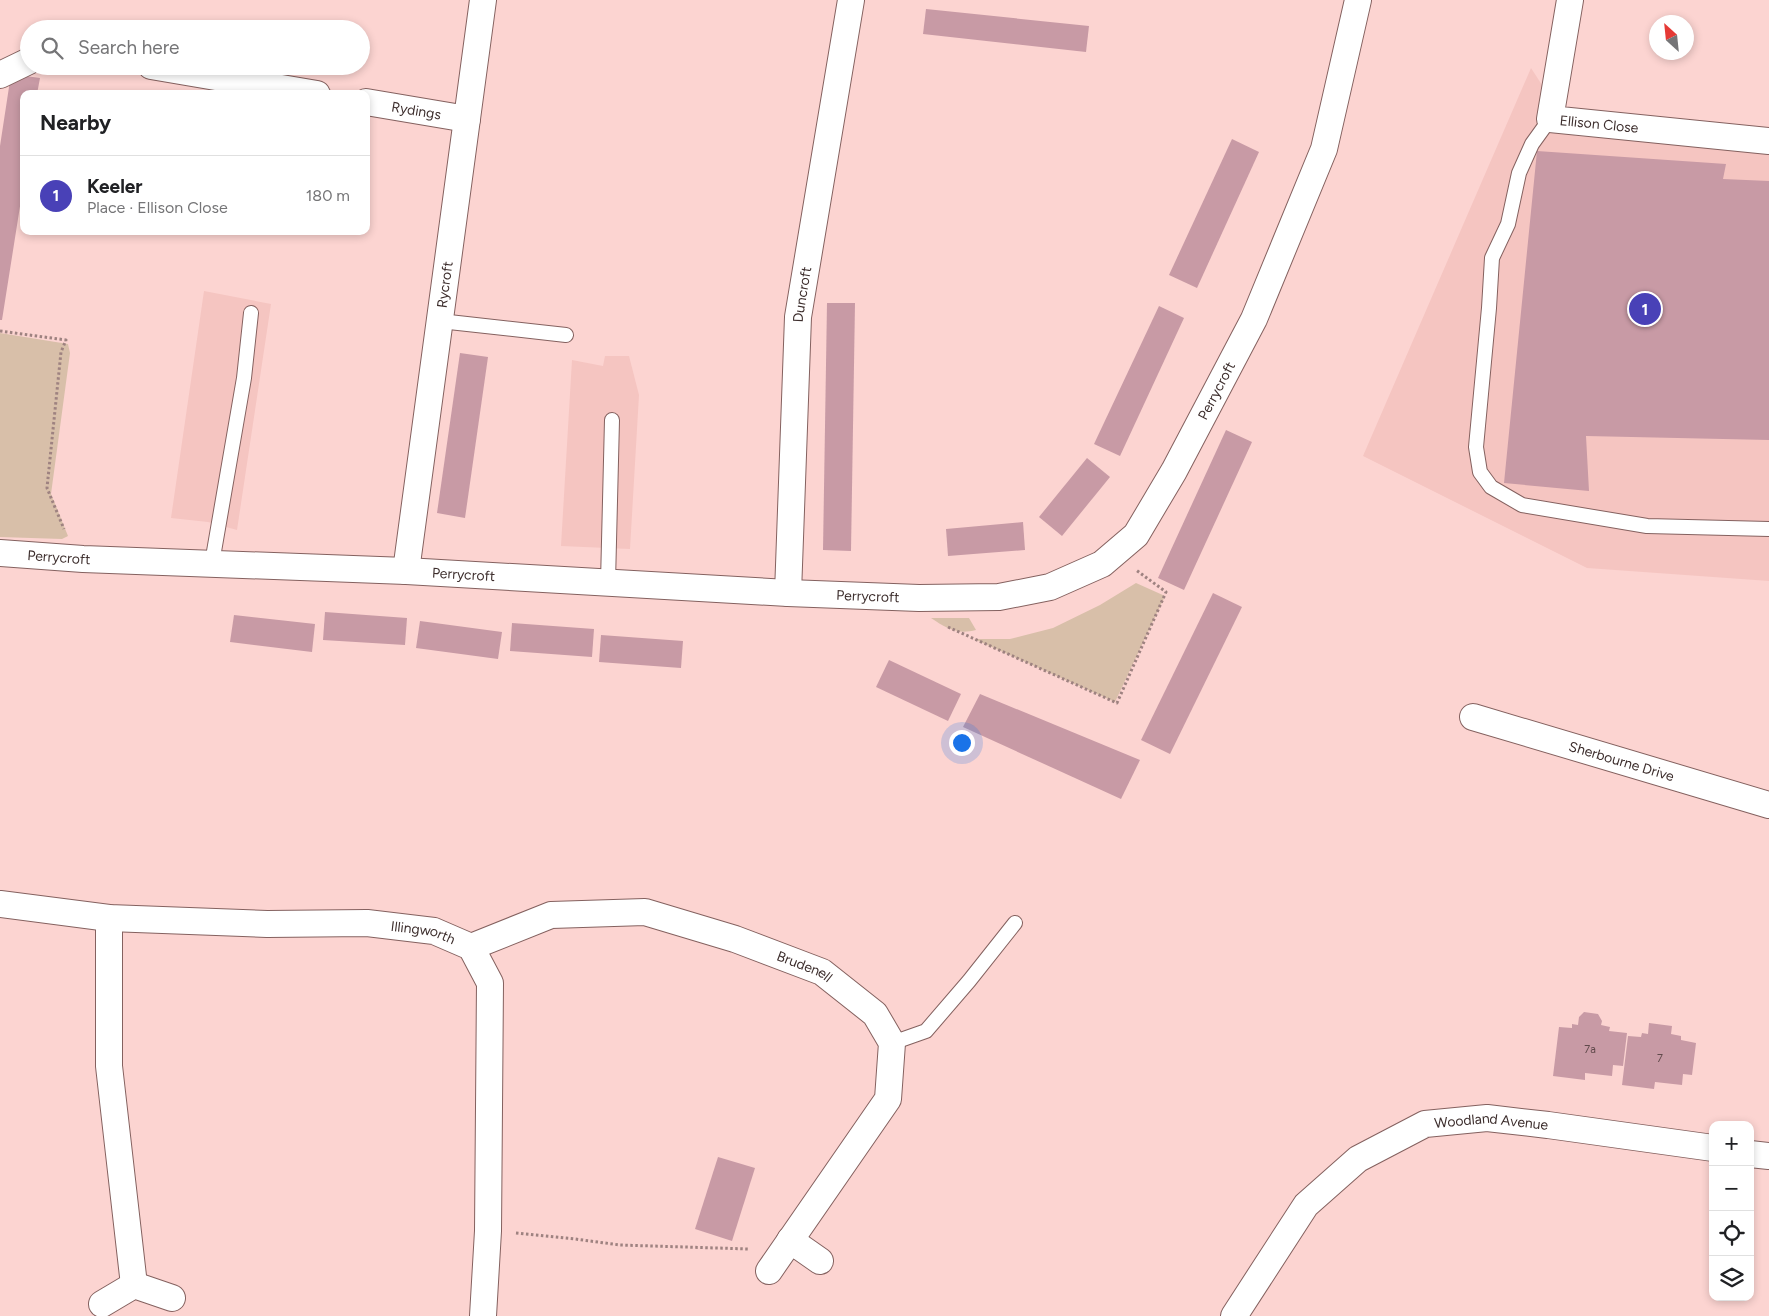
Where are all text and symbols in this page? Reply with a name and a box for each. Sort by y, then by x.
north arrow [1649,15,1694,60]
search box [20,20,370,75]
icon: search [38,34,66,62]
text: Search here [78,36,180,59]
street label: Rydings [390,98,442,123]
text: Nearby [40,110,111,135]
street label: Ellison Close [1559,112,1640,136]
text: Keeler [87,175,143,198]
text: 1 [53,186,59,205]
text: 180 m [306,186,350,205]
text: Place · Ellison Close [87,198,228,217]
street label: Rycroft [433,260,456,309]
street label: Duncroft [789,265,815,323]
pin: 1 [1629,290,1661,328]
street label: Perrycroft [1194,359,1239,423]
street label: Perrycroft [27,546,91,568]
street label: Perrycroft [431,564,496,585]
street label: Perrycroft [836,586,900,606]
your location [949,730,975,756]
street label: Sherbourne Drive [1567,737,1677,785]
street label: Illingworth [390,917,458,948]
street label: Brudenell [775,947,836,986]
house number: 7a [1584,1043,1596,1056]
house number: 7 [1657,1052,1663,1065]
street label: Woodland Avenue [1434,1109,1550,1134]
map controls [1709,1121,1754,1301]
button: + [1709,1121,1754,1166]
button: − [1709,1166,1754,1211]
button: locate [1709,1211,1754,1256]
button: layers [1709,1256,1754,1301]

